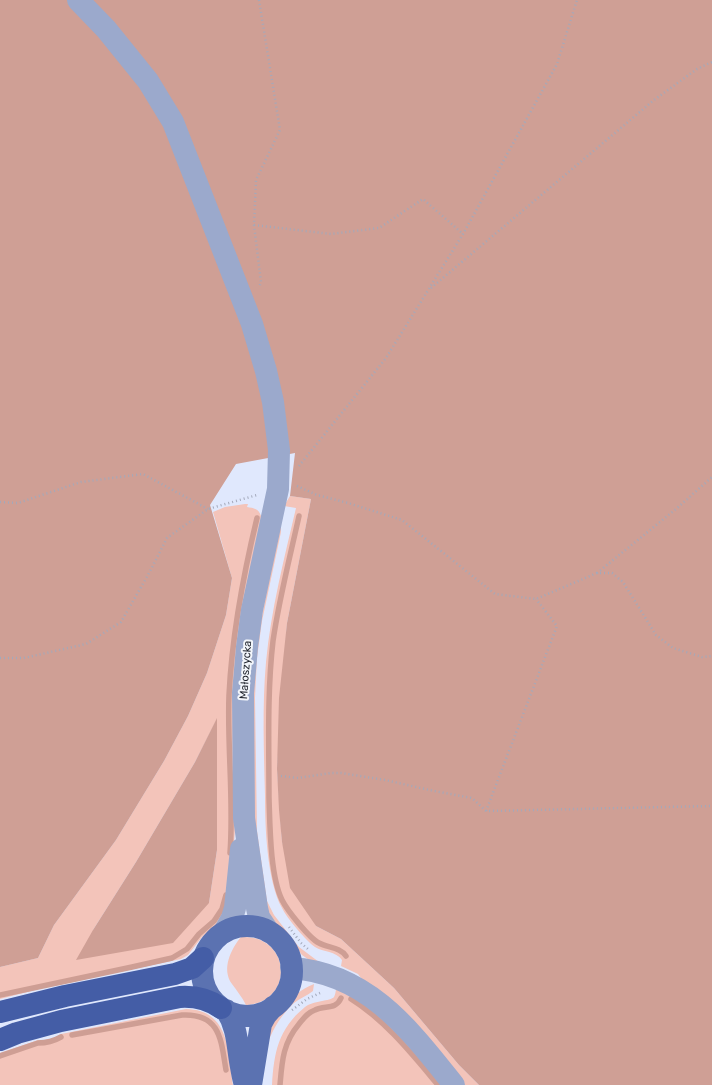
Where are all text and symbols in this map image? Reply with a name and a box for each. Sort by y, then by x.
street label: Małoszycka [237,640,255,700]

